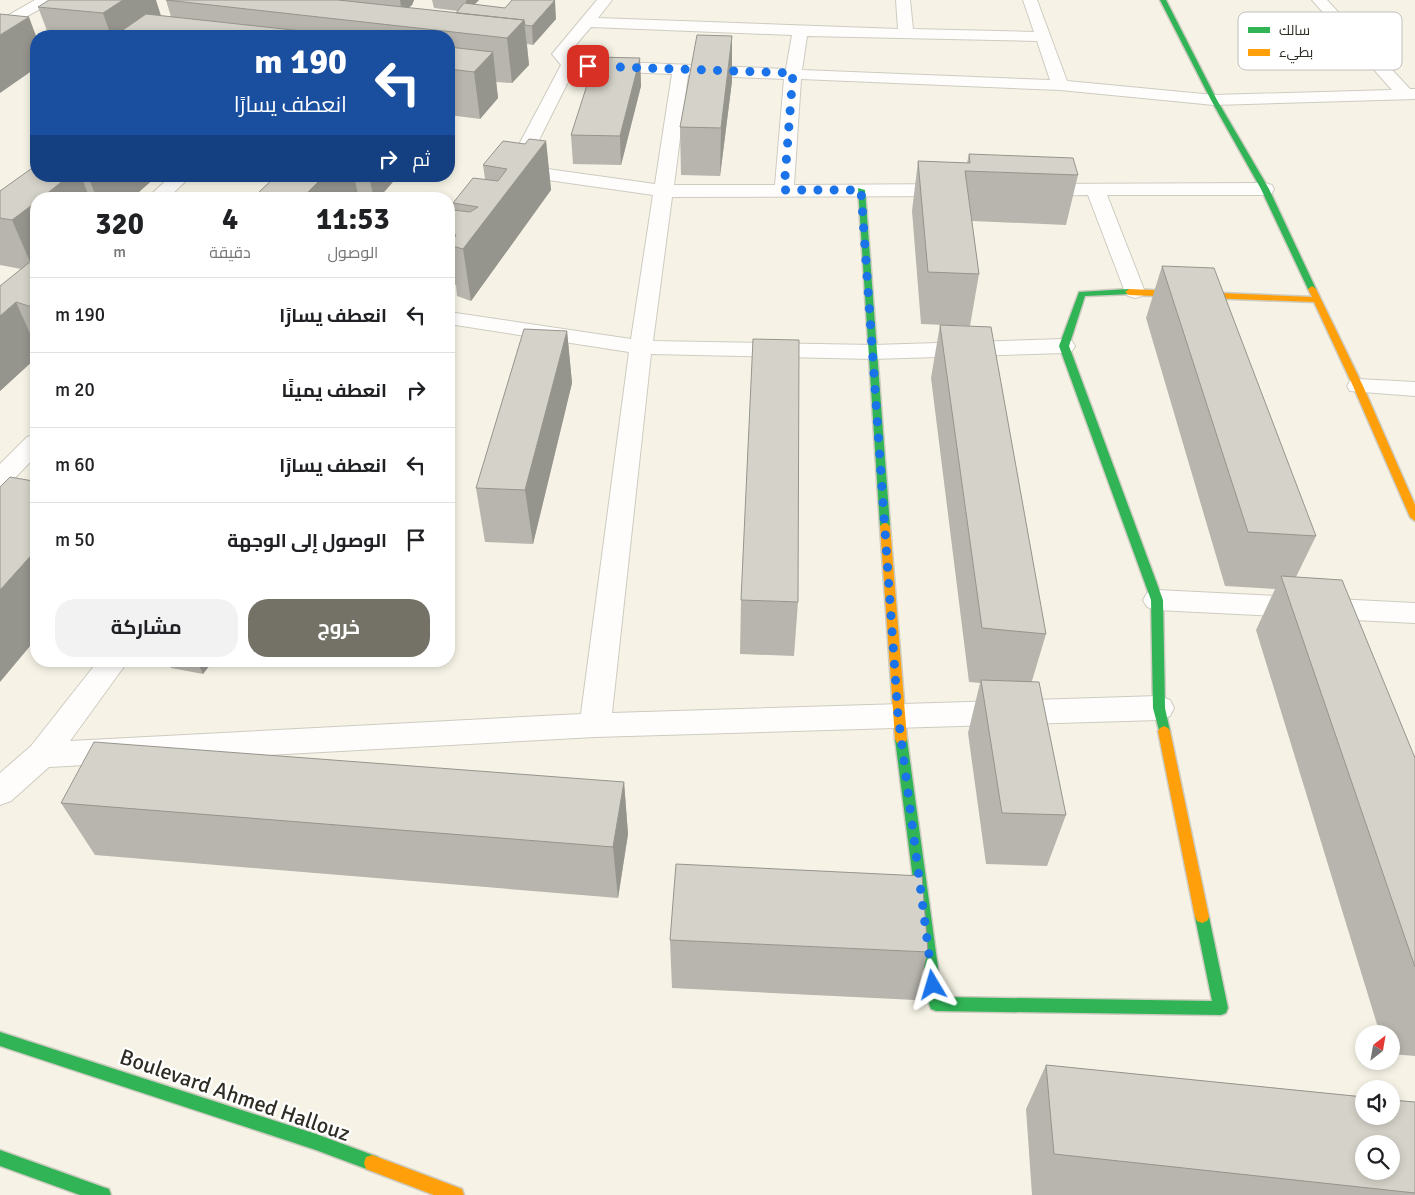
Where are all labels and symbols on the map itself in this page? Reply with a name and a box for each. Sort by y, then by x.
legend [1238,12,1402,70]
text: سالك [1279,22,1310,39]
text: بطيء [1279,44,1313,64]
pin [567,45,609,87]
position arrow [906,958,958,1010]
north arrow [1355,1025,1400,1070]
street label: Boulevard Ahmed Hallouz [116,1043,354,1147]

